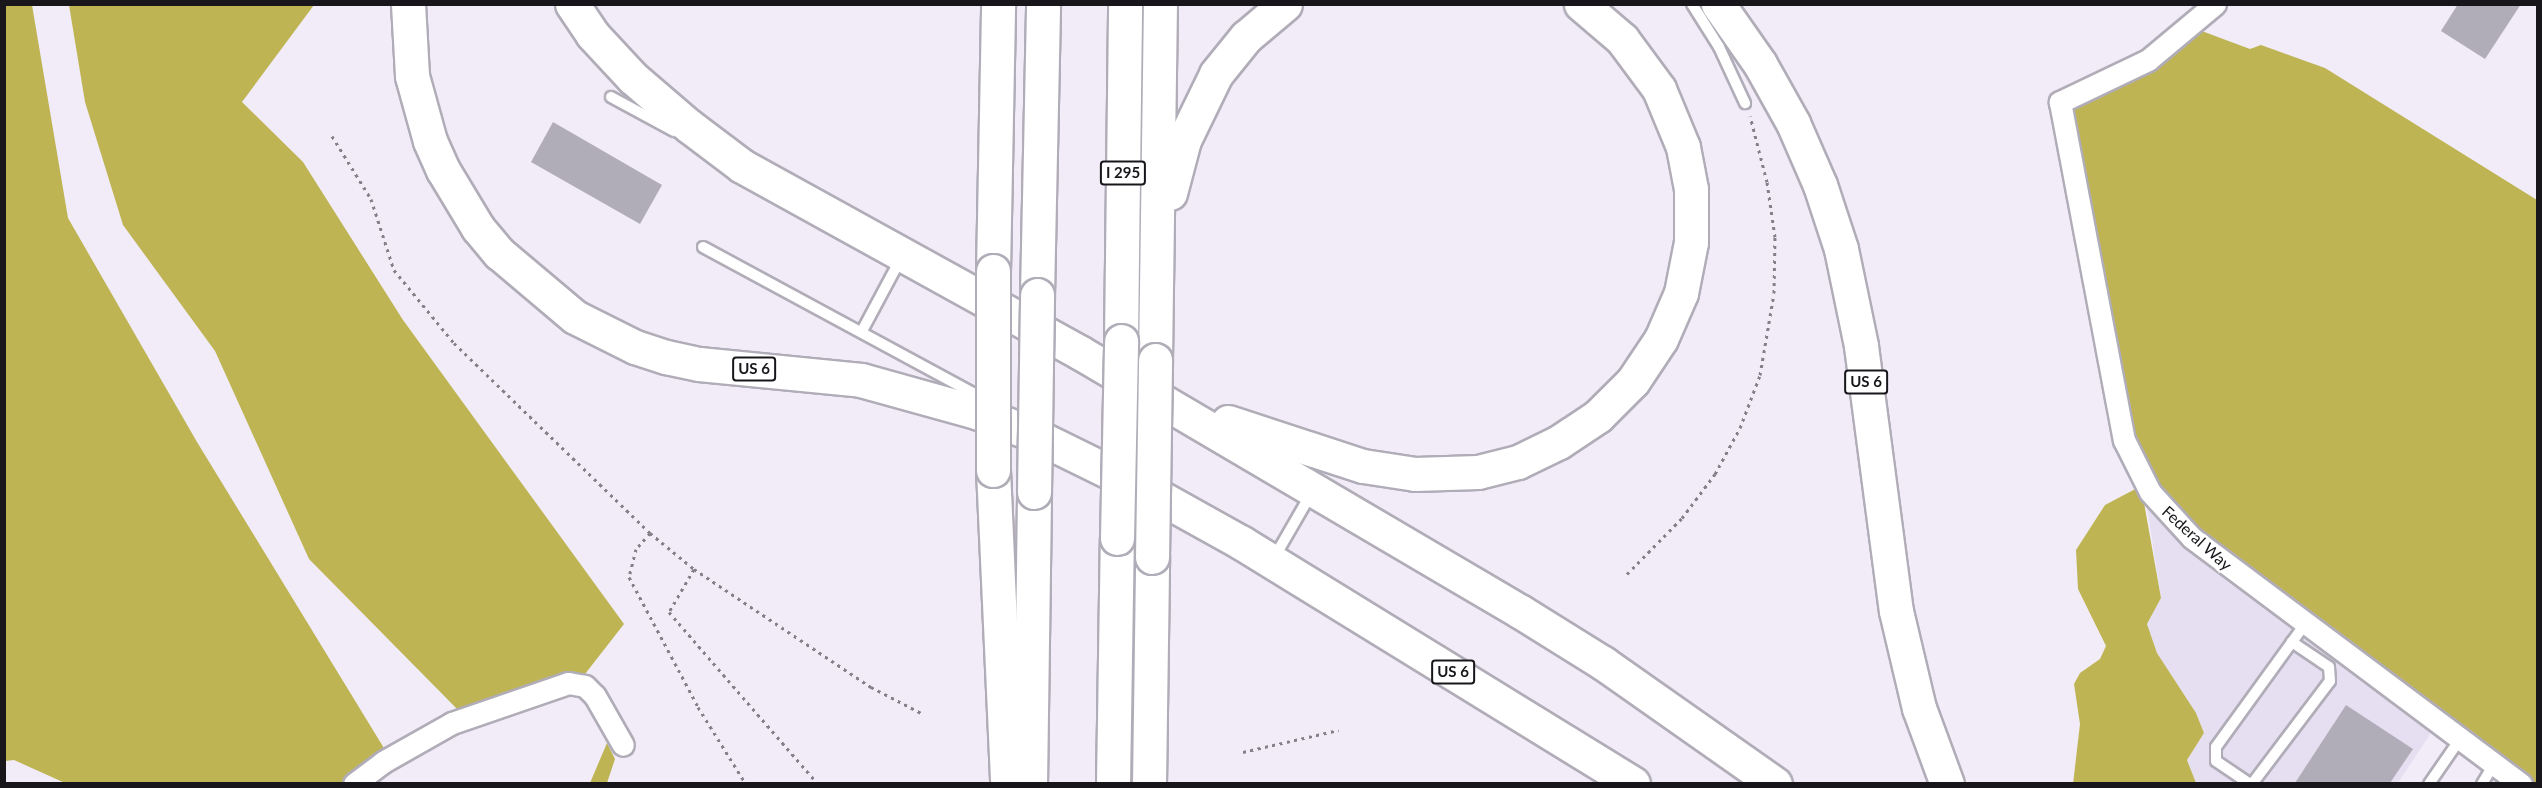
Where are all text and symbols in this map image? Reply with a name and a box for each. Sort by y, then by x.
road number: I 295 [1099,161,1147,185]
road number: US 6 [732,357,777,381]
road number: US 6 [1844,370,1888,394]
street label: Federal Way [2158,502,2236,574]
road number: US 6 [1430,660,1476,684]

